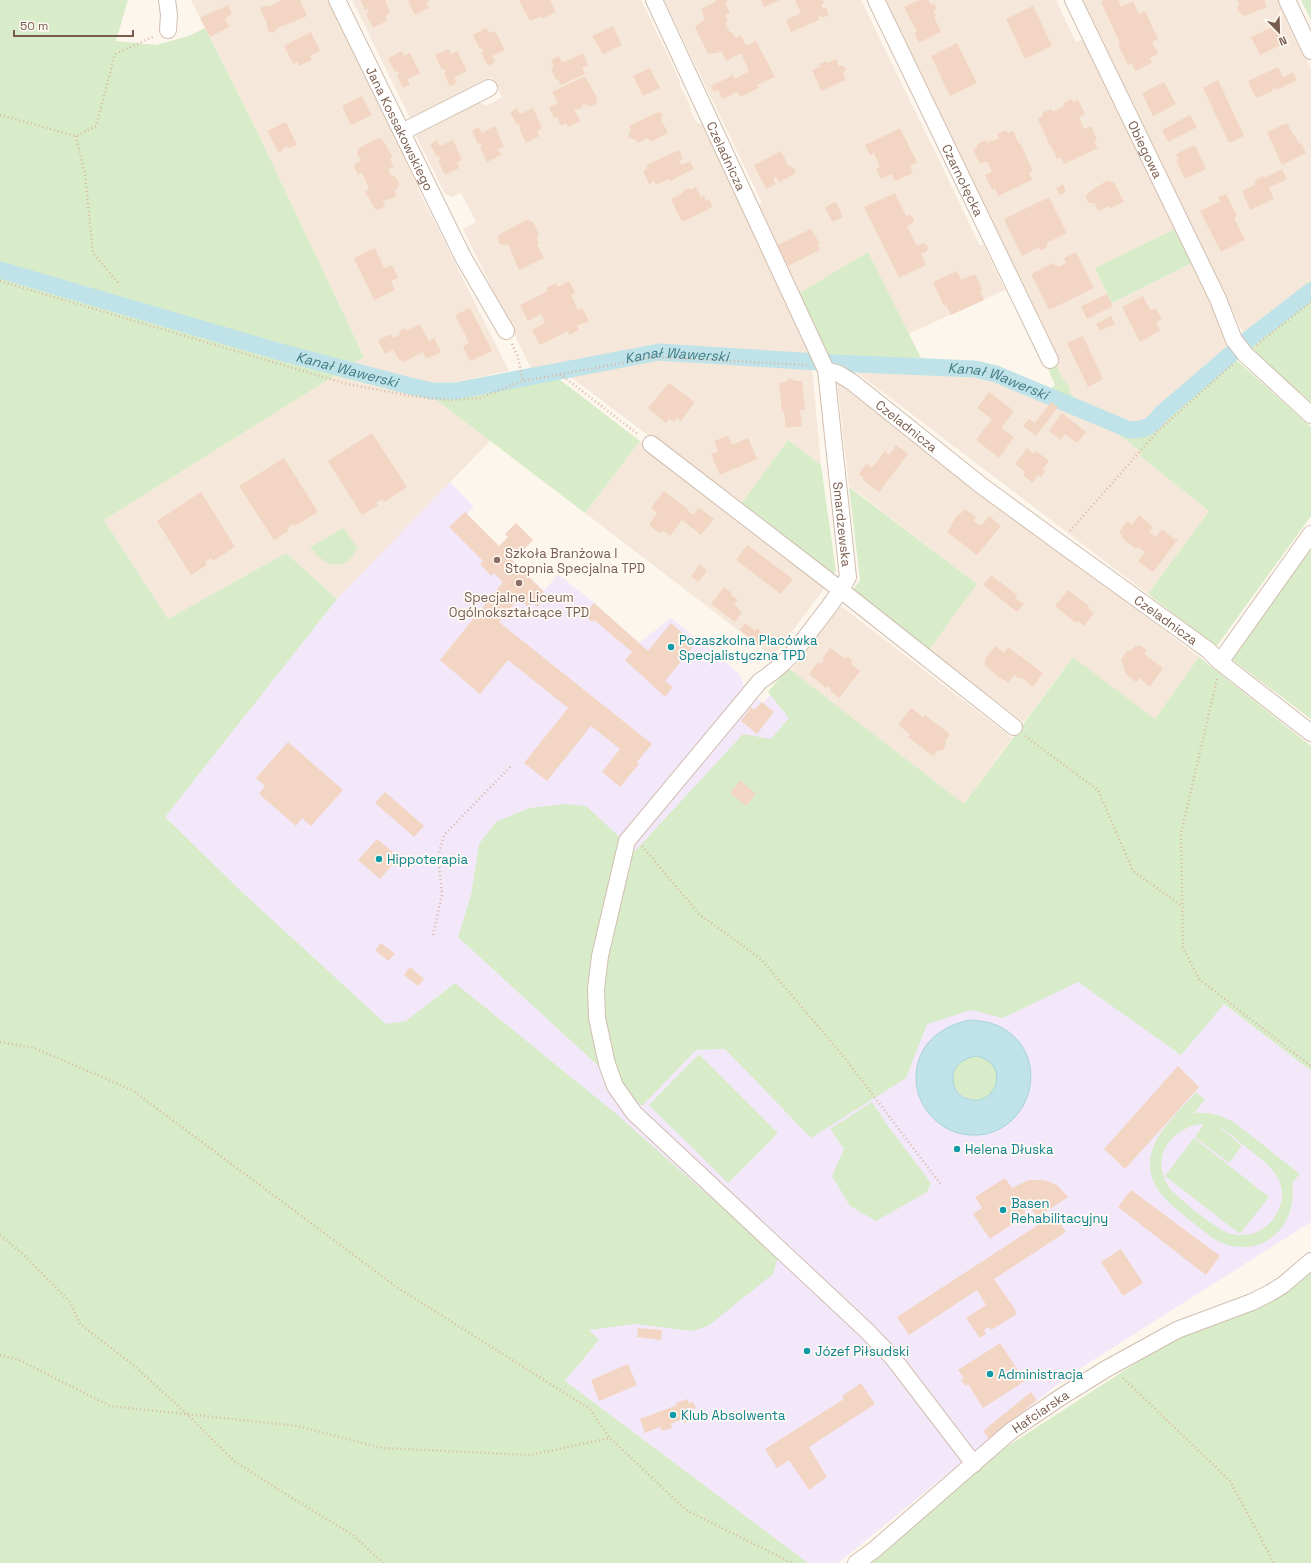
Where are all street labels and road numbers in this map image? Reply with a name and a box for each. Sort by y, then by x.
street label: Jana Kossakowskiego [362,64,437,194]
street label: Obiegowa [1124,118,1166,182]
street label: Czeladnicza [703,119,750,194]
street label: Czarnołęcka [938,141,987,220]
street label: Czeladnicza [872,396,941,456]
street label: Smardzewska [829,481,855,568]
street label: Czeladnicza [1131,591,1201,649]
street label: Hafciarska [1009,1386,1073,1437]

